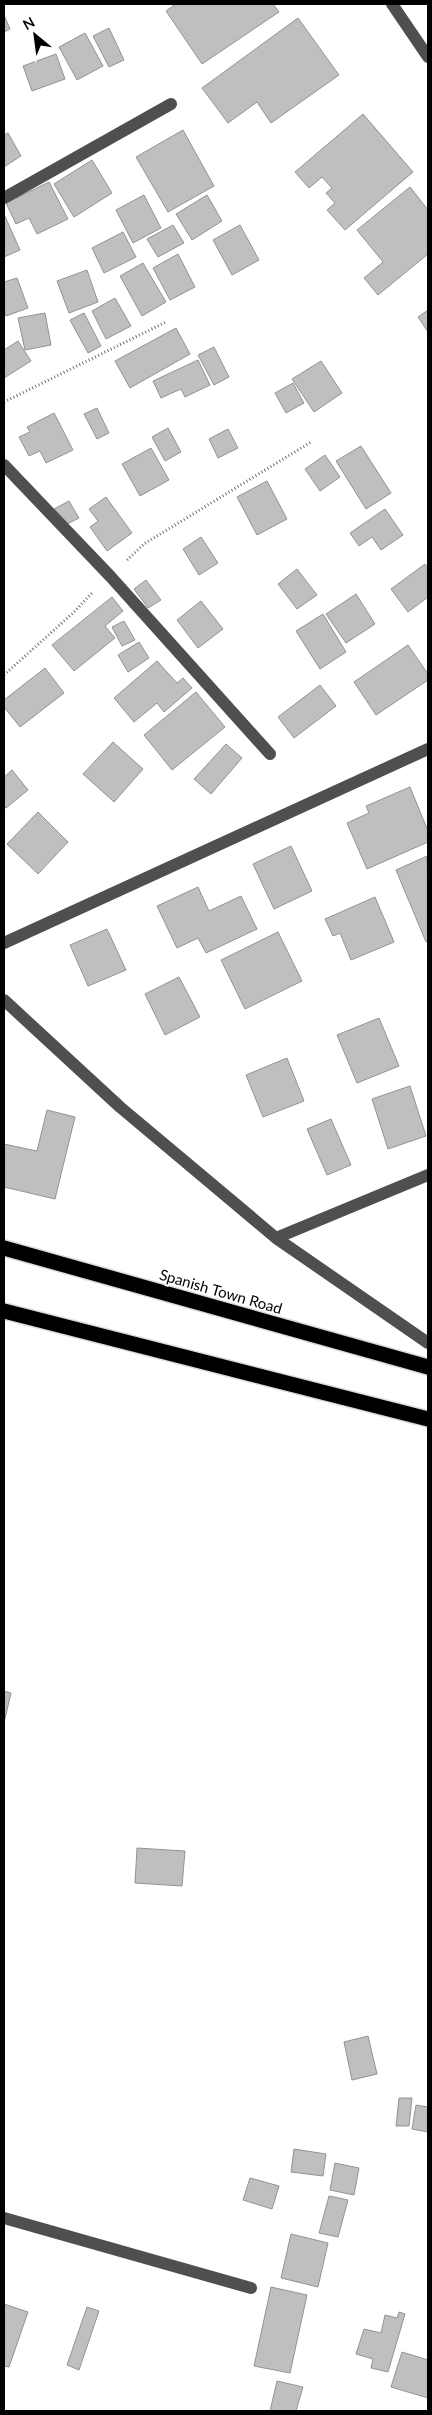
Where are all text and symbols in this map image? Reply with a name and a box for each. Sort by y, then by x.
north arrow [10,10,60,60]
text: N [20,13,37,33]
street label: Spanish Town Road [158,1265,284,1317]

